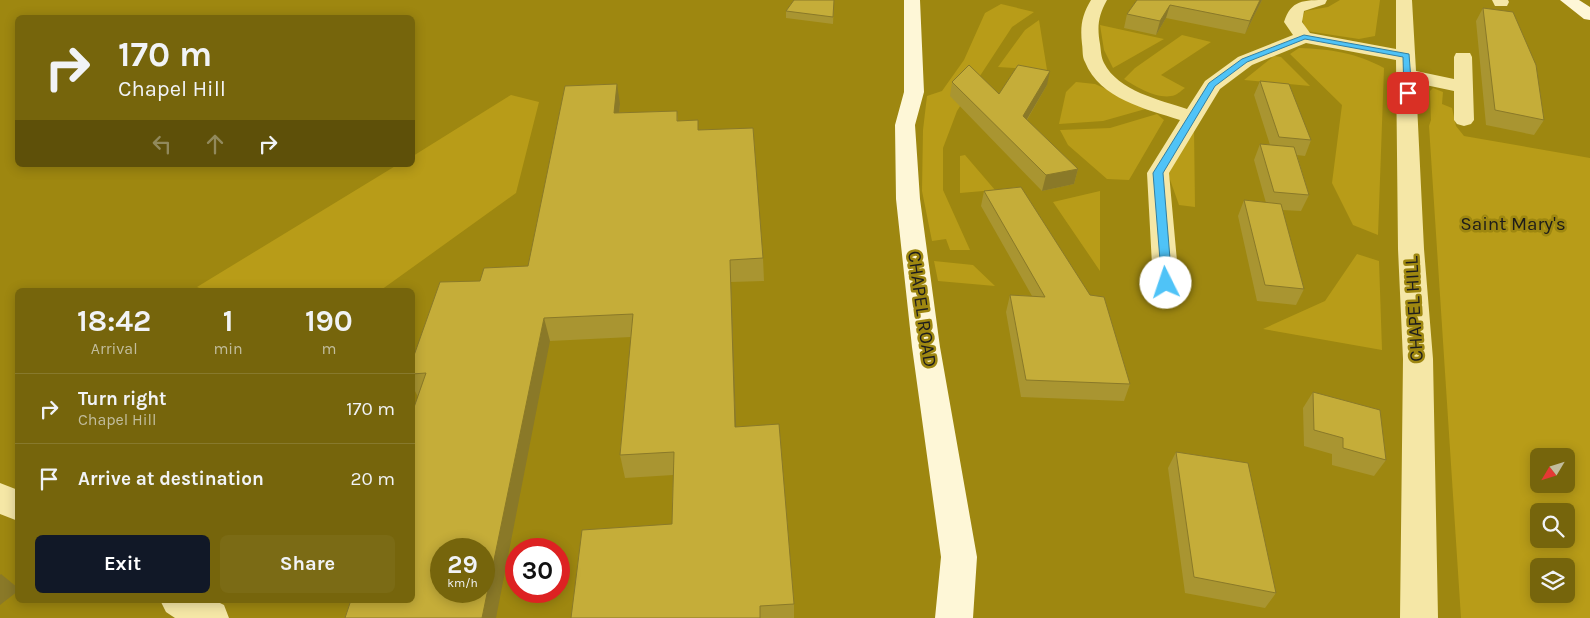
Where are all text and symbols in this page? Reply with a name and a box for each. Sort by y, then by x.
text: 170 m [118,34,212,75]
icon: right [35,35,100,100]
pin [1387,72,1429,114]
text: Chapel Hill [118,76,226,102]
icon: arrive [1394,79,1422,107]
icon: left [148,130,176,158]
icon: ahead [201,130,229,158]
icon: right [254,130,282,158]
park label: Saint Mary's [1460,213,1566,235]
street label: CHAPEL ROAD [903,249,941,369]
position arrow [1139,256,1191,308]
street label: CHAPEL HILL [1400,256,1428,362]
text: 18:42 [77,303,151,339]
text: 1 [223,303,233,339]
text: 190 [305,303,353,339]
text: Arrival [91,339,138,358]
text: min [213,339,243,358]
text: m [321,339,336,358]
text: Turn right [78,388,167,410]
icon: right [35,395,63,423]
text: 170 m [346,398,395,420]
text: Chapel Hill [78,410,157,429]
north arrow [1530,448,1575,492]
map controls [1530,448,1575,603]
icon: arrive [35,465,63,493]
text: Arrive at destination [78,468,264,490]
text: 20 m [350,468,395,490]
button: search [1530,503,1575,548]
button: Exit [35,535,210,593]
button: Share [220,535,395,593]
speed limit sign: 30 [505,538,570,603]
text: 29 [447,550,478,579]
button: layers [1530,558,1575,603]
text: km/h [447,576,478,590]

